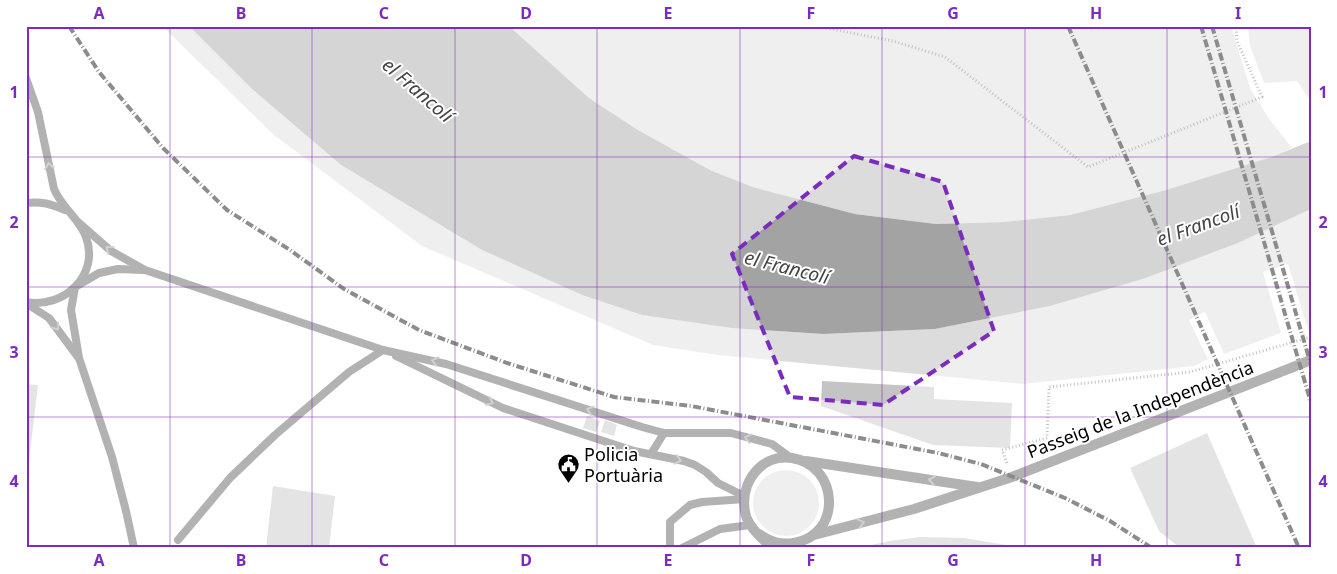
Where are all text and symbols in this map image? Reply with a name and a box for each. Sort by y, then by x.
text: A [93,2,105,24]
text: B [236,2,246,24]
text: C [379,2,389,24]
text: D [520,2,532,24]
text: E [664,2,673,24]
text: F [807,2,815,24]
text: G [947,2,959,24]
text: H [1090,2,1102,24]
text: I [1235,2,1241,24]
water label: el Francolí [377,52,461,130]
text: 1 [9,81,19,103]
text: 1 [1318,81,1328,103]
one-way arrow [44,161,55,169]
water label: el Francolí [1153,197,1245,252]
text: 2 [9,211,19,233]
text: 2 [1318,211,1328,233]
water label: el Francolí [742,244,834,291]
one-way arrow [106,246,115,255]
one-way arrow [50,321,59,331]
text: 3 [9,341,19,363]
text: 3 [1318,341,1328,363]
street label: Passeig de la Independència [1023,355,1257,463]
one-way arrow [430,356,439,367]
one-way arrow [485,396,494,406]
one-way arrow [586,406,594,416]
one-way arrow [744,433,753,444]
place label: Policia Portuària [584,442,663,487]
public building icon: Policia Portuària [556,452,580,483]
one-way arrow [674,454,683,465]
text: 4 [9,470,19,492]
text: 4 [1318,470,1328,492]
one-way arrow [928,476,936,486]
one-way arrow [856,518,865,529]
text: A [93,549,105,571]
text: B [236,549,246,571]
text: C [379,549,389,571]
text: D [520,549,532,571]
text: E [664,549,673,571]
text: F [807,549,815,571]
text: G [947,549,959,571]
text: H [1090,549,1102,571]
text: I [1235,549,1241,571]

